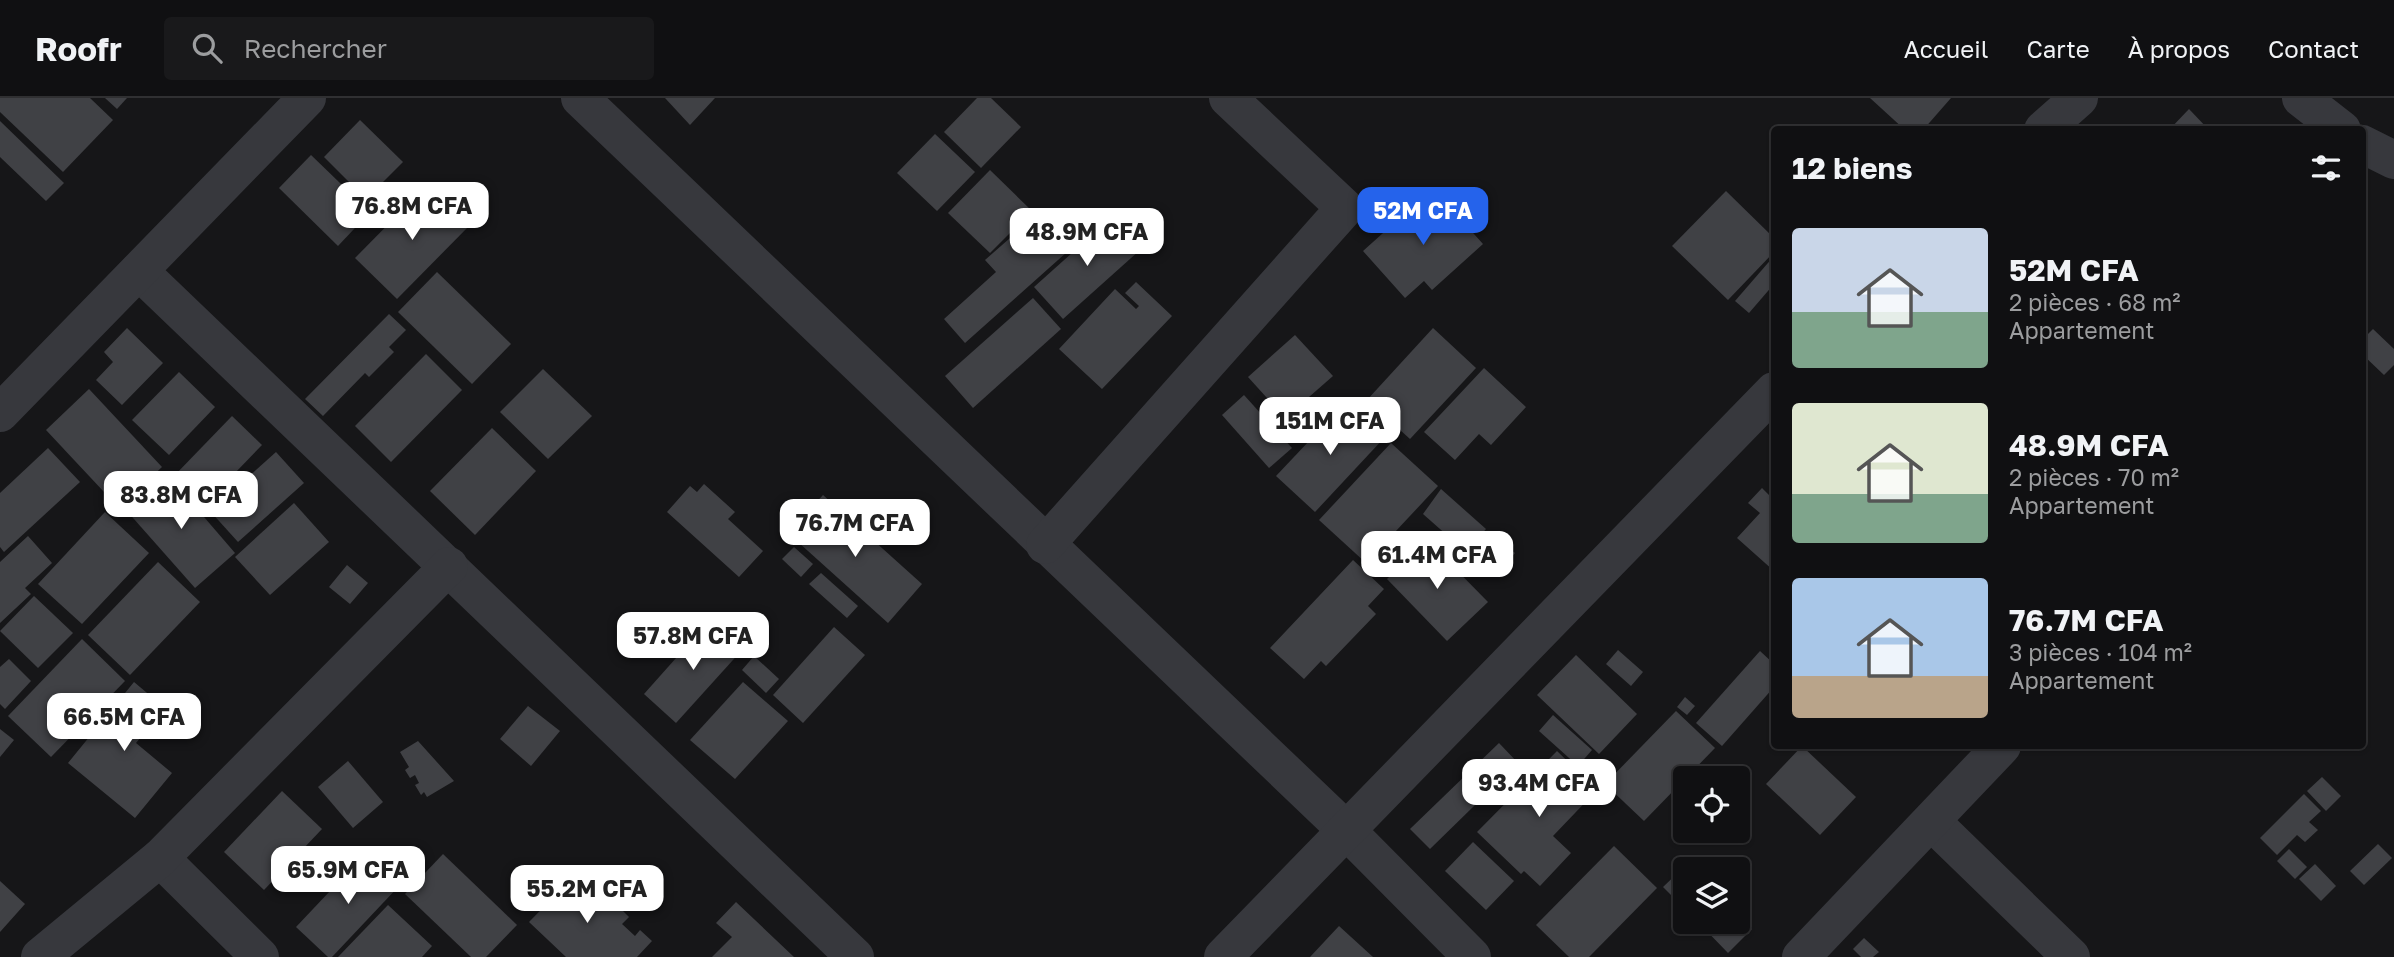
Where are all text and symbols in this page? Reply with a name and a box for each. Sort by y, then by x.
search box [164,17,654,80]
text: Roofr [35,29,122,68]
icon: search [188,29,226,67]
text: Rechercher [244,33,387,64]
text: Accueil [1904,34,1988,63]
text: Carte [2026,34,2090,63]
text: À propos [2128,34,2230,63]
text: Contact [2268,34,2359,63]
icon: filters [2307,149,2345,187]
text: 12 biens [1792,150,1913,186]
pin: 76.8M CFA [332,183,492,242]
pin: 52M CFA [1358,188,1488,247]
text: 76.8M CFA [352,191,472,219]
text: 52M CFA [1373,196,1473,224]
pin: 48.9M CFA [1007,208,1167,268]
text: 48.9M CFA [1026,217,1148,245]
text: 52M CFA [2009,252,2139,288]
icon: home [1848,256,1932,340]
text: 2 pièces · 68 m² [2009,288,2181,316]
text: Appartement [2009,316,2154,344]
pin: 151M CFA [1258,398,1402,457]
text: 151M CFA [1275,406,1385,434]
text: 48.9M CFA [2009,427,2169,463]
icon: home [1848,431,1932,515]
text: 2 pièces · 70 m² [2009,463,2179,491]
pin: 83.8M CFA [101,472,261,531]
text: 83.8M CFA [120,480,242,508]
text: Appartement [2009,491,2154,519]
pin: 76.7M CFA [775,500,935,559]
text: 76.7M CFA [796,508,914,536]
pin: 61.4M CFA [1357,532,1517,591]
text: 61.4M CFA [1377,540,1497,568]
text: 76.7M CFA [2009,602,2164,638]
icon: home [1848,606,1932,690]
pin: 57.8M CFA [613,612,773,672]
text: 57.8M CFA [633,621,753,649]
text: 3 pièces · 104 m² [2009,638,2192,666]
text: Appartement [2009,666,2154,694]
pin: 66.5M CFA [44,694,204,753]
text: 66.5M CFA [63,702,185,730]
pin: 93.4M CFA [1459,760,1619,819]
map controls [1673,766,1750,934]
button: locate [1673,766,1750,843]
text: 93.4M CFA [1478,768,1600,796]
pin: 65.9M CFA [268,846,428,906]
text: 65.9M CFA [287,855,409,883]
button: layers [1673,857,1750,934]
pin: 55.2M CFA [507,866,667,925]
text: 55.2M CFA [527,874,647,902]

